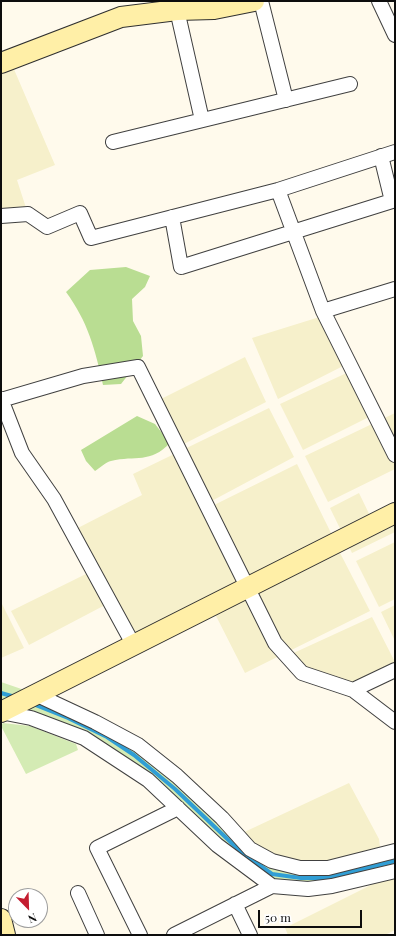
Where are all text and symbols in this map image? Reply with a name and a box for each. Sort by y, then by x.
north arrow [8,888,48,928]
scale bar [260,902,364,928]
text: 50 m [265,909,291,925]
text: N [26,910,39,927]

